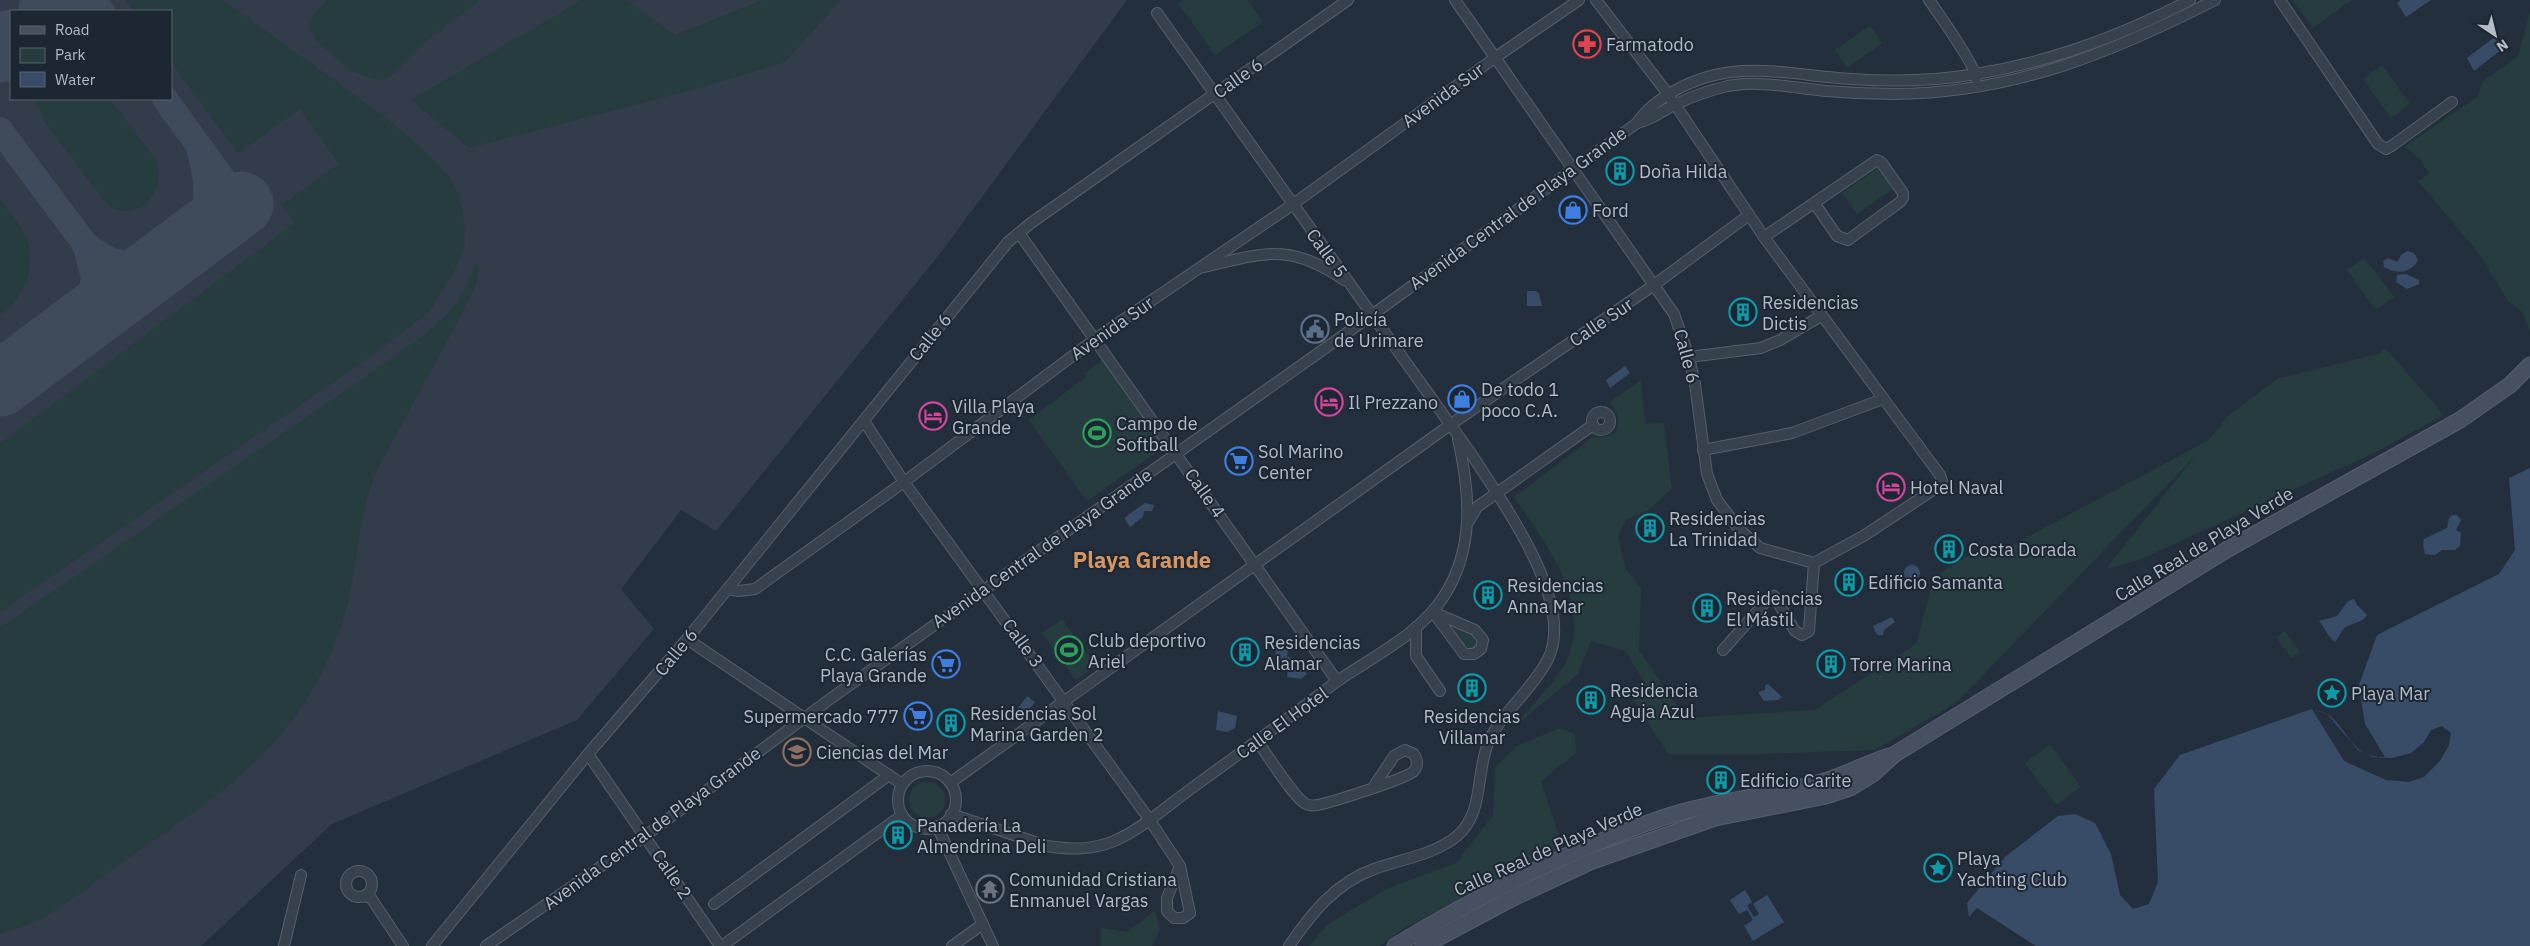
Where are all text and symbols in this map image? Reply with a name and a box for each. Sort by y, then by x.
legend [10,10,172,100]
north arrow [2470,10,2520,60]
text: Road [55,20,90,39]
pharmacy icon: Farmatodo [1572,29,1602,59]
place label: Farmatodo [1606,33,1694,56]
text: N [2493,35,2512,56]
text: Park [55,45,85,64]
street label: Calle 6 [1209,53,1267,103]
street label: Avenida Sur [1397,57,1489,133]
text: Water [55,70,96,89]
street label: Avenida Central de Playa Grande [1405,121,1631,295]
building icon: Doña Hilda [1605,156,1635,186]
place label: Doña Hilda [1639,160,1728,183]
shop icon: Ford [1558,195,1588,225]
place label: Ford [1592,199,1629,222]
street label: Calle 5 [1301,224,1353,282]
street label: Avenida Sur [1066,291,1158,365]
place label: Residencias Dictis [1762,291,1859,335]
street label: Calle Sur [1565,292,1638,352]
building icon: Residencias Dictis [1728,297,1758,327]
street label: Calle 6 [904,308,956,366]
place label: Policía de Urimare [1334,308,1424,352]
public building icon: Policía de Urimare [1300,314,1330,344]
street label: Calle 6 [1669,326,1705,386]
place label: De todo 1 poco C.A. [1481,378,1559,422]
shop icon: De todo 1 poco C.A. [1447,384,1477,414]
hotel icon: Il Prezzano [1314,387,1344,417]
place label: Il Prezzano [1348,391,1438,414]
place label: Villa Playa Grande [952,395,1035,439]
hotel icon: Villa Playa Grande [918,401,948,431]
place label: Campo de Softball [1116,412,1198,456]
sports icon: Campo de Softball [1082,418,1112,448]
place label: Sol Marino Center [1258,440,1343,484]
supermarket icon: Sol Marino Center [1224,446,1254,476]
street label: Avenida Central de Playa Grande [928,464,1156,632]
street label: Calle 4 [1180,464,1230,522]
hotel icon: Hotel Naval [1876,472,1906,502]
place label: Hotel Naval [1910,476,2004,499]
street label: Calle Real de Playa Verde [2111,482,2298,606]
place label: Residencias La Trinidad [1669,507,1766,551]
building icon: Residencias La Trinidad [1635,513,1665,543]
building icon: Costa Dorada [1934,534,1964,564]
place label: Costa Dorada [1968,538,2077,561]
district label: Playa Grande [1073,546,1211,572]
building icon: Edificio Samanta [1834,567,1864,597]
place label: Edificio Samanta [1868,571,2003,594]
place label: Residencias Anna Mar [1507,574,1604,618]
building icon: Residencias Anna Mar [1473,580,1503,610]
place label: Residencias El Mástil [1726,587,1823,631]
building icon: Residencias El Mástil [1692,593,1722,623]
street label: Calle 3 [997,614,1049,672]
street label: Calle 6 [649,623,703,681]
place label: Club deportivo Ariel [1088,629,1206,673]
place label: Residencias Alamar [1264,631,1361,675]
sports icon: Club deportivo Ariel [1054,635,1084,665]
building icon: Residencias Alamar [1230,637,1260,667]
place label: C.C. Galerías Playa Grande [820,643,927,687]
supermarket icon: C.C. Galerías Playa Grande [931,649,961,679]
building icon: Torre Marina [1816,649,1846,679]
place label: Torre Marina [1850,653,1952,676]
building icon: Residencias Villamar [1457,673,1487,703]
place icon: Playa Mar [2317,678,2347,708]
place label: Residencia Aguja Azul [1610,679,1698,723]
street label: Calle El Hotel [1232,682,1333,764]
place label: Playa Mar [2351,682,2430,705]
building icon: Residencia Aguja Azul [1576,685,1606,715]
supermarket icon: Supermercado 777 [903,701,933,731]
place label: Residencias Sol Marina Garden 2 [970,702,1104,746]
place label: Supermercado 777 [743,705,899,728]
place label: Residencias Villamar [1424,705,1520,749]
building icon: Residencias Sol Marina Garden 2 [936,708,966,738]
school or university icon: Ciencias del Mar [782,737,812,767]
street label: Avenida Central de Playa Grande [539,741,765,915]
place label: Ciencias del Mar [816,741,949,764]
building icon: Edificio Carite [1706,765,1736,795]
place label: Edificio Carite [1740,769,1851,792]
street label: Calle Real de Playa Verde [1450,797,1646,901]
place label: Panadería La Almendrina Deli [917,814,1046,858]
building icon: Panadería La Almendrina Deli [883,820,913,850]
street label: Calle 2 [647,845,697,903]
place label: Playa Yachting Club [1957,847,2067,891]
place icon: Playa Yachting Club [1923,853,1953,883]
place label: Comunidad Cristiana Enmanuel Vargas [1009,868,1177,912]
temple icon: Comunidad Cristiana Enmanuel Vargas [975,874,1005,904]

